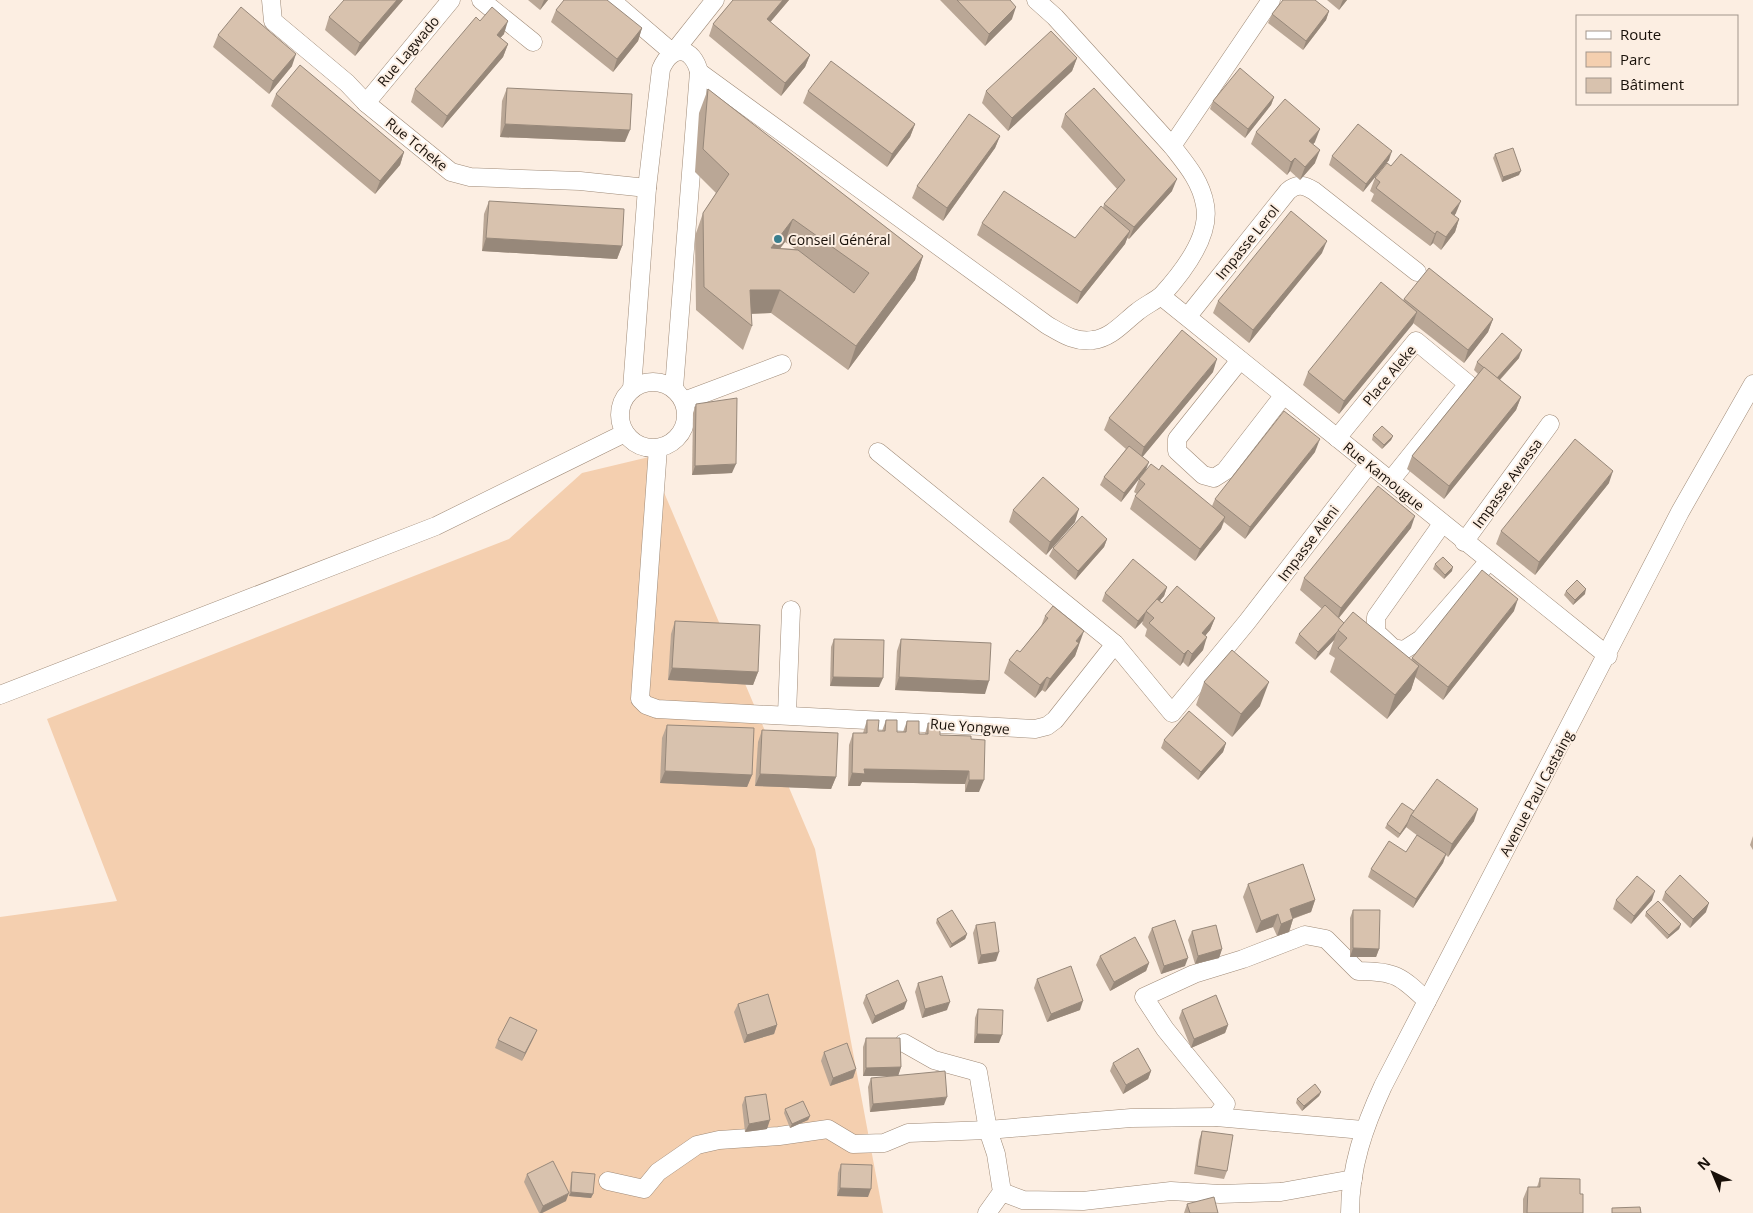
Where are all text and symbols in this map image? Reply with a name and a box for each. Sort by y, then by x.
street label: Rue Lagwado [373,12,443,90]
legend [1576,15,1738,105]
text: Route [1620,24,1661,44]
text: Parc [1620,49,1651,69]
text: Bâtiment [1620,74,1684,94]
street label: Rue Tcheke [382,113,452,175]
street label: Impasse Lerol [1211,201,1283,283]
place label: Conseil Général [788,230,891,249]
marker: Conseil Général [772,233,784,245]
street label: Place Aleke [1358,341,1420,409]
street label: Impasse Awassa [1468,434,1546,532]
street label: Rue Kamougue [1340,437,1429,515]
street label: Impasse Aleni [1273,501,1343,585]
street label: Rue Yongwe [929,714,1011,738]
street label: Avenue Paul Castaing [1495,726,1577,859]
north arrow [1688,1148,1738,1198]
text: N [1693,1152,1714,1174]

